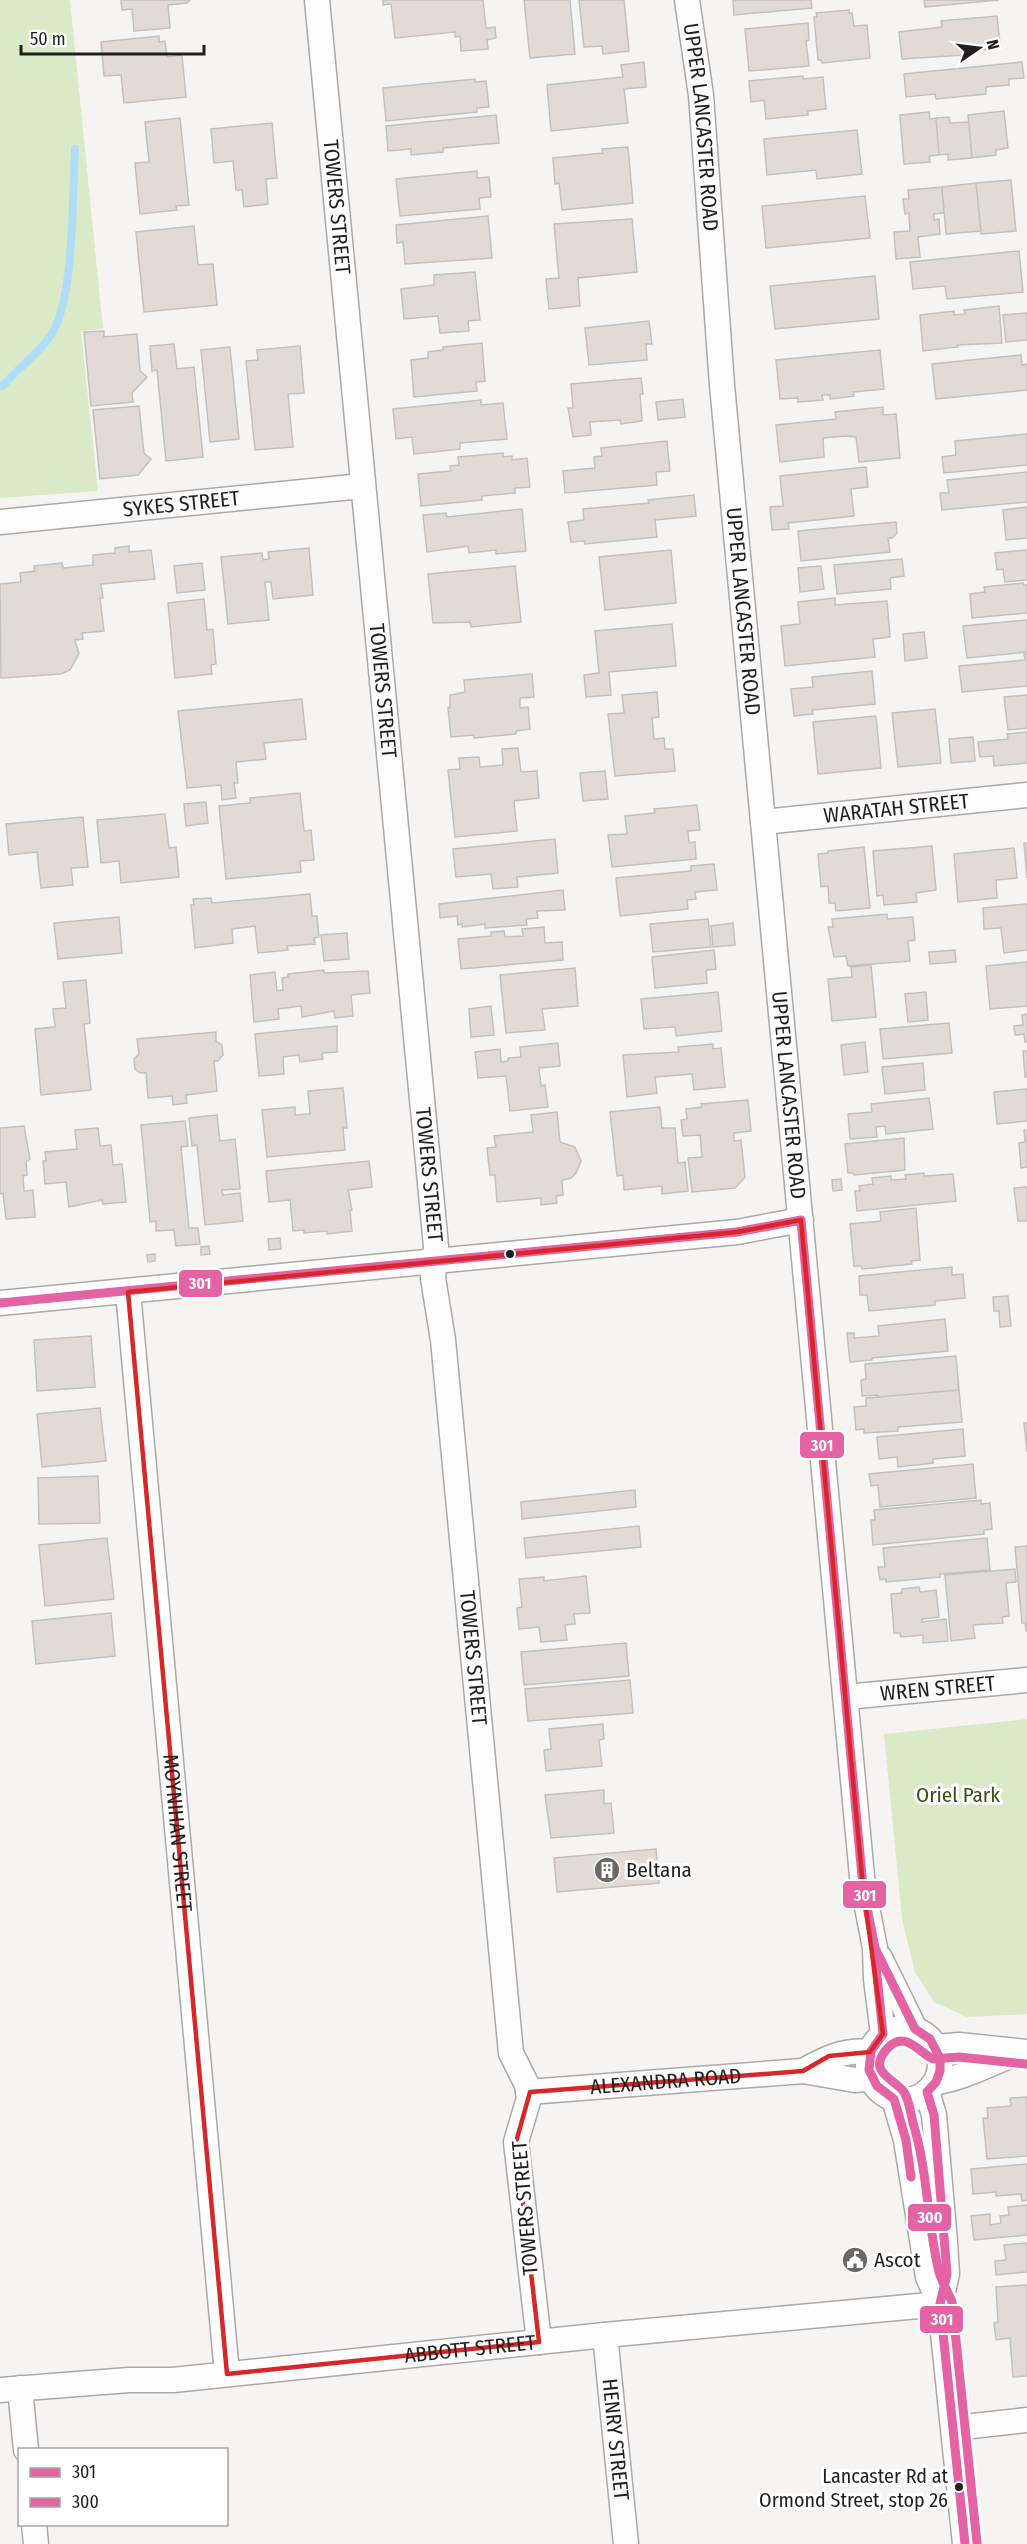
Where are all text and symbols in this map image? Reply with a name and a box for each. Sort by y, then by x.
scale bar [21,18,204,56]
north arrow [949,18,1009,78]
street label: UPPER LANCASTER ROAD [678,21,724,232]
text: 50 m [30,28,66,50]
text: N [983,38,1003,51]
street label: TOWERS STREET [317,139,356,276]
street label: SYKES STREET [122,485,241,523]
street label: UPPER LANCASTER ROAD [721,506,766,716]
street label: TOWERS STREET [364,622,402,760]
street label: WARATAH STREET [822,788,971,829]
street label: UPPER LANCASTER ROAD [766,990,811,1200]
street label: TOWERS STREET [410,1106,449,1243]
unlabelled marker [504,1248,516,1260]
line badge: 301 [178,1269,223,1298]
text: 301 [188,1274,211,1293]
line badge: 301 [799,1431,845,1459]
text: 301 [810,1436,833,1455]
street label: TOWERS STREET [454,1589,493,1727]
street label: WREN STREET [879,1670,996,1707]
street label: MOYNIHAN STREET [157,1753,198,1913]
park label: Oriel Park [916,1782,1000,1808]
building icon: Beltana [592,1855,622,1885]
place label: Beltana [626,1857,692,1883]
line badge: 301 [842,1880,887,1909]
text: 301 [853,1886,876,1905]
street label: ALEXANDRA ROAD [589,2063,742,2100]
street label: TOWERS STREET [506,2139,544,2276]
line badge: 300 [907,2203,952,2232]
text: 300 [916,2208,943,2227]
public building icon: Ascot [840,2245,870,2275]
place label: Ascot [874,2247,921,2273]
line badge: 301 [919,2305,964,2334]
text: 301 [930,2310,953,2329]
street label: ABBOTT STREET [403,2329,537,2369]
street label: HENRY STREET [596,2377,635,2502]
legend [18,2448,228,2526]
text: 301 [72,2461,96,2483]
place label: Lancaster Rd at Ormond Street, stop 26 [759,2464,948,2512]
marker: Lancaster Rd at Ormond Street, stop 26 [953,2481,965,2493]
text: 300 [72,2491,99,2513]

